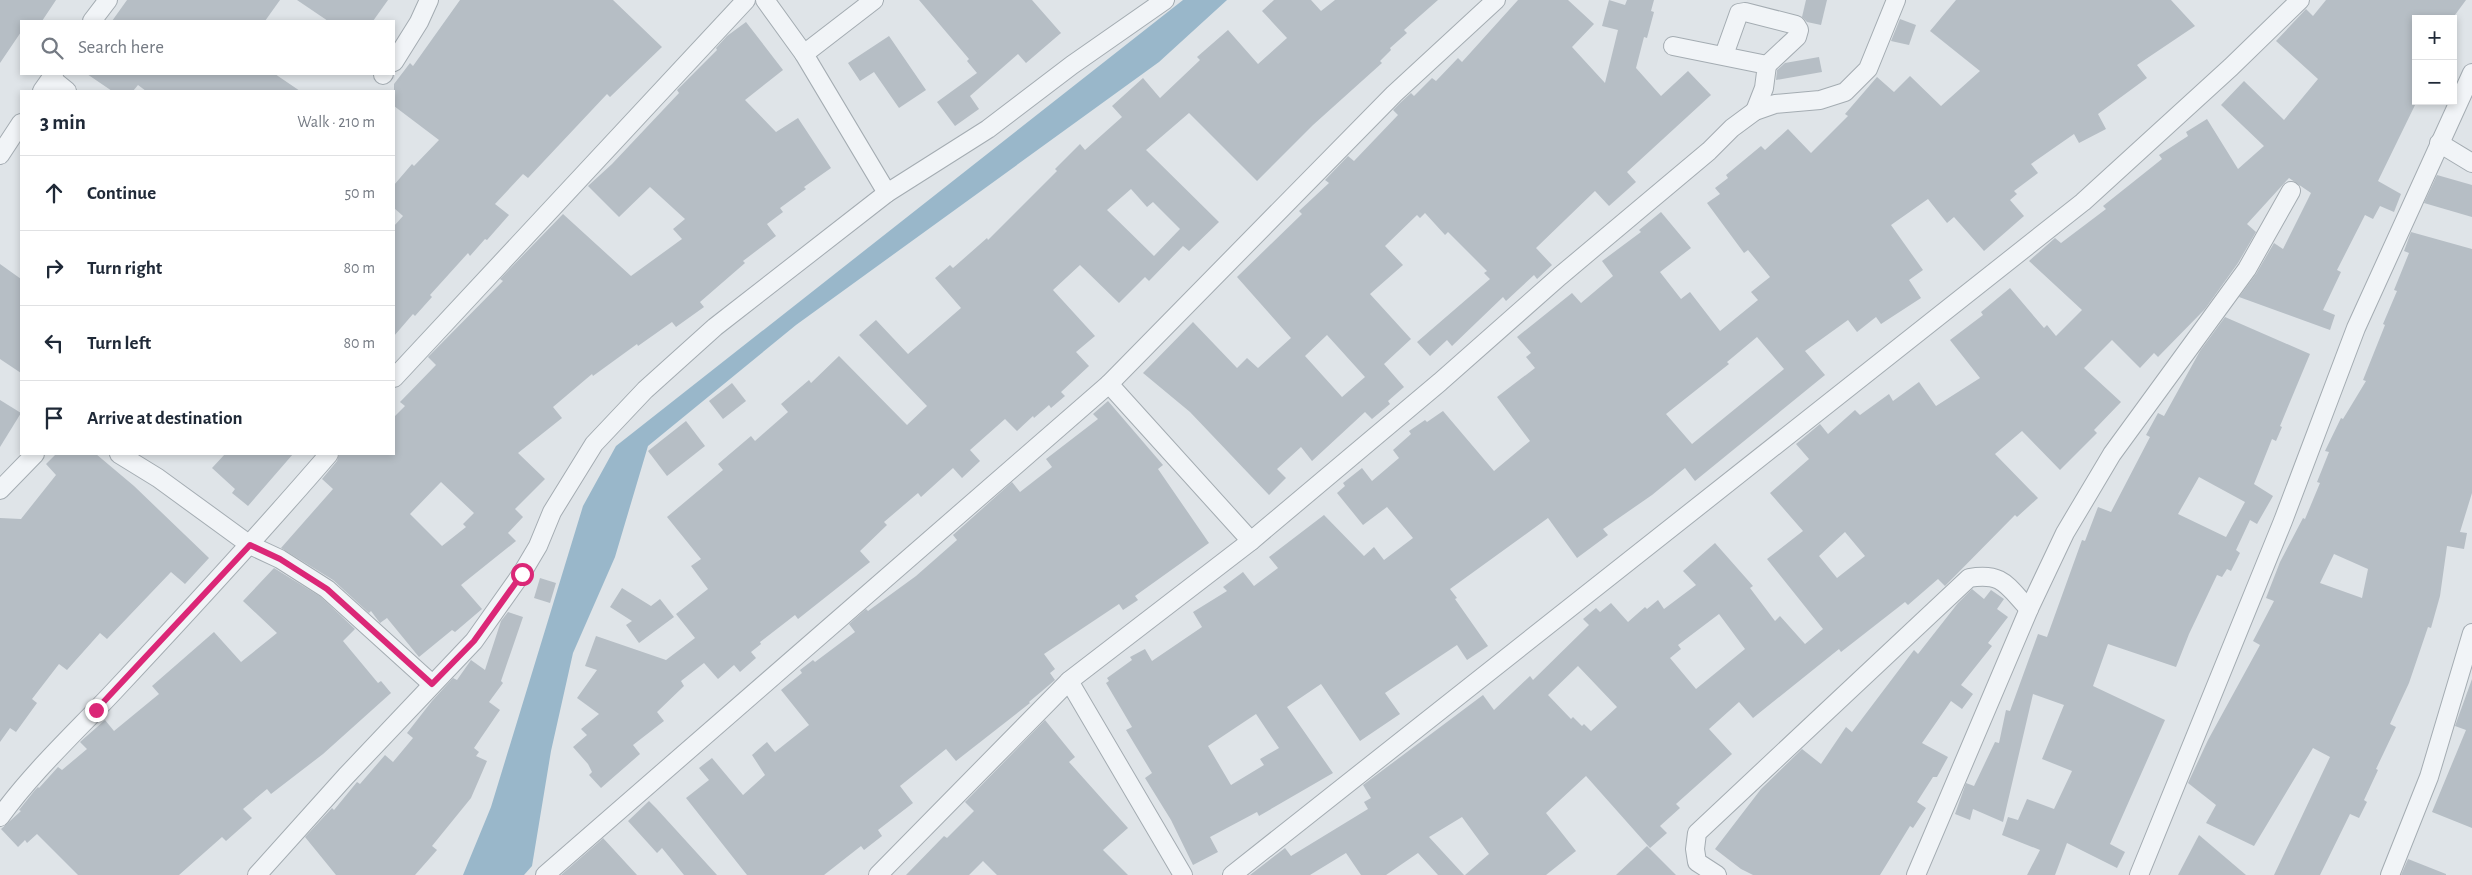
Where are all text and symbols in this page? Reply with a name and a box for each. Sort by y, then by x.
map controls [2412,15,2457,105]
button: + [2412,15,2457,60]
search box [20,20,395,75]
icon: search [38,34,66,62]
text: Search here [78,38,164,57]
button: − [2412,60,2457,105]
text: 3 min [40,112,86,133]
text: Walk · 210 m [297,114,375,130]
icon: ahead [40,179,68,207]
text: Continue [87,184,156,203]
text: 50 m [344,185,375,201]
icon: right [40,254,68,282]
text: Turn right [87,259,162,278]
text: 80 m [344,260,375,276]
icon: left [40,329,68,357]
text: Turn left [87,334,151,353]
text: 80 m [344,335,375,351]
icon: arrive [40,404,68,432]
text: Arrive at destination [87,409,243,428]
route start [511,563,534,586]
route end [85,699,108,722]

